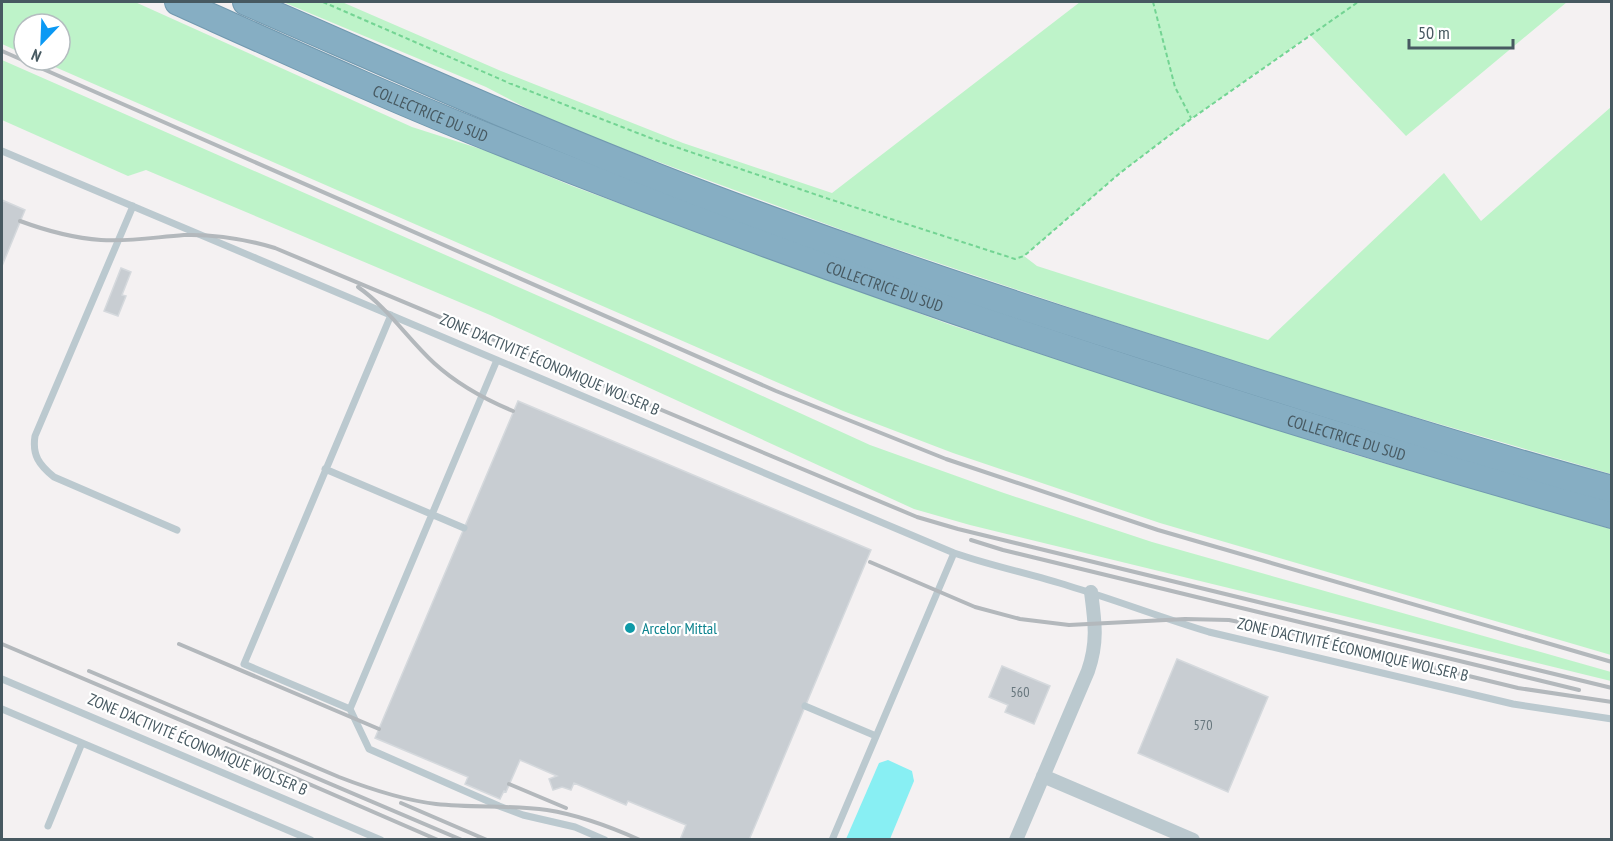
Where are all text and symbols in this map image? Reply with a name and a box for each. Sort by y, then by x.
north arrow [12,12,72,72]
scale bar [1409,12,1512,50]
text: 50 m [1418,21,1450,44]
text: N [28,45,44,67]
street label: COLLECTRICE DU SUD [370,80,491,146]
street label: COLLECTRICE DU SUD [823,256,946,316]
street label: ZONE D'ACTIVITÉ ÉCONOMIQUE WOLSER B [437,309,663,419]
street label: COLLECTRICE DU SUD [1285,410,1408,465]
street label: ZONE D'ACTIVITÉ ÉCONOMIQUE WOLSER B [1236,613,1470,685]
place label: Arcelor Mittal [642,618,717,638]
marker: Arcelor Mittal [623,621,637,635]
house number: 560 [1011,683,1029,701]
street label: ZONE D'ACTIVITÉ ÉCONOMIQUE WOLSER B [85,689,311,799]
house number: 570 [1194,716,1212,734]

